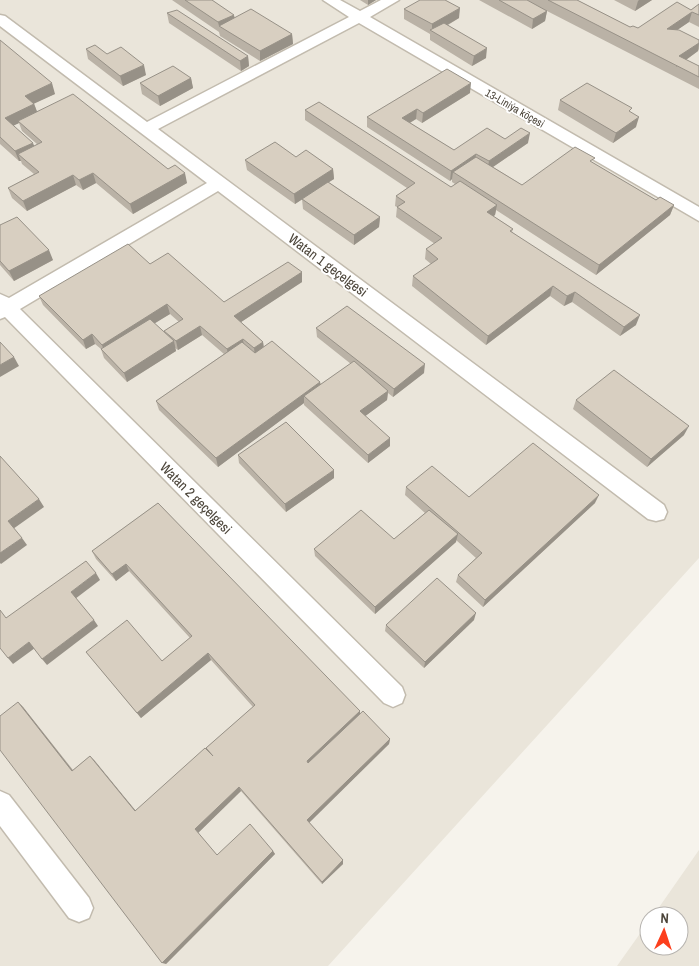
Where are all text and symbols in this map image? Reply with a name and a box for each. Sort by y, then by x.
street label: 13-Liniýa köçesi [483,85,547,131]
street label: Watan 1 geçelgesi [285,229,371,301]
street label: Watan 2 geçelgesi [156,458,236,538]
north arrow [639,906,689,956]
text: N [660,909,669,927]

